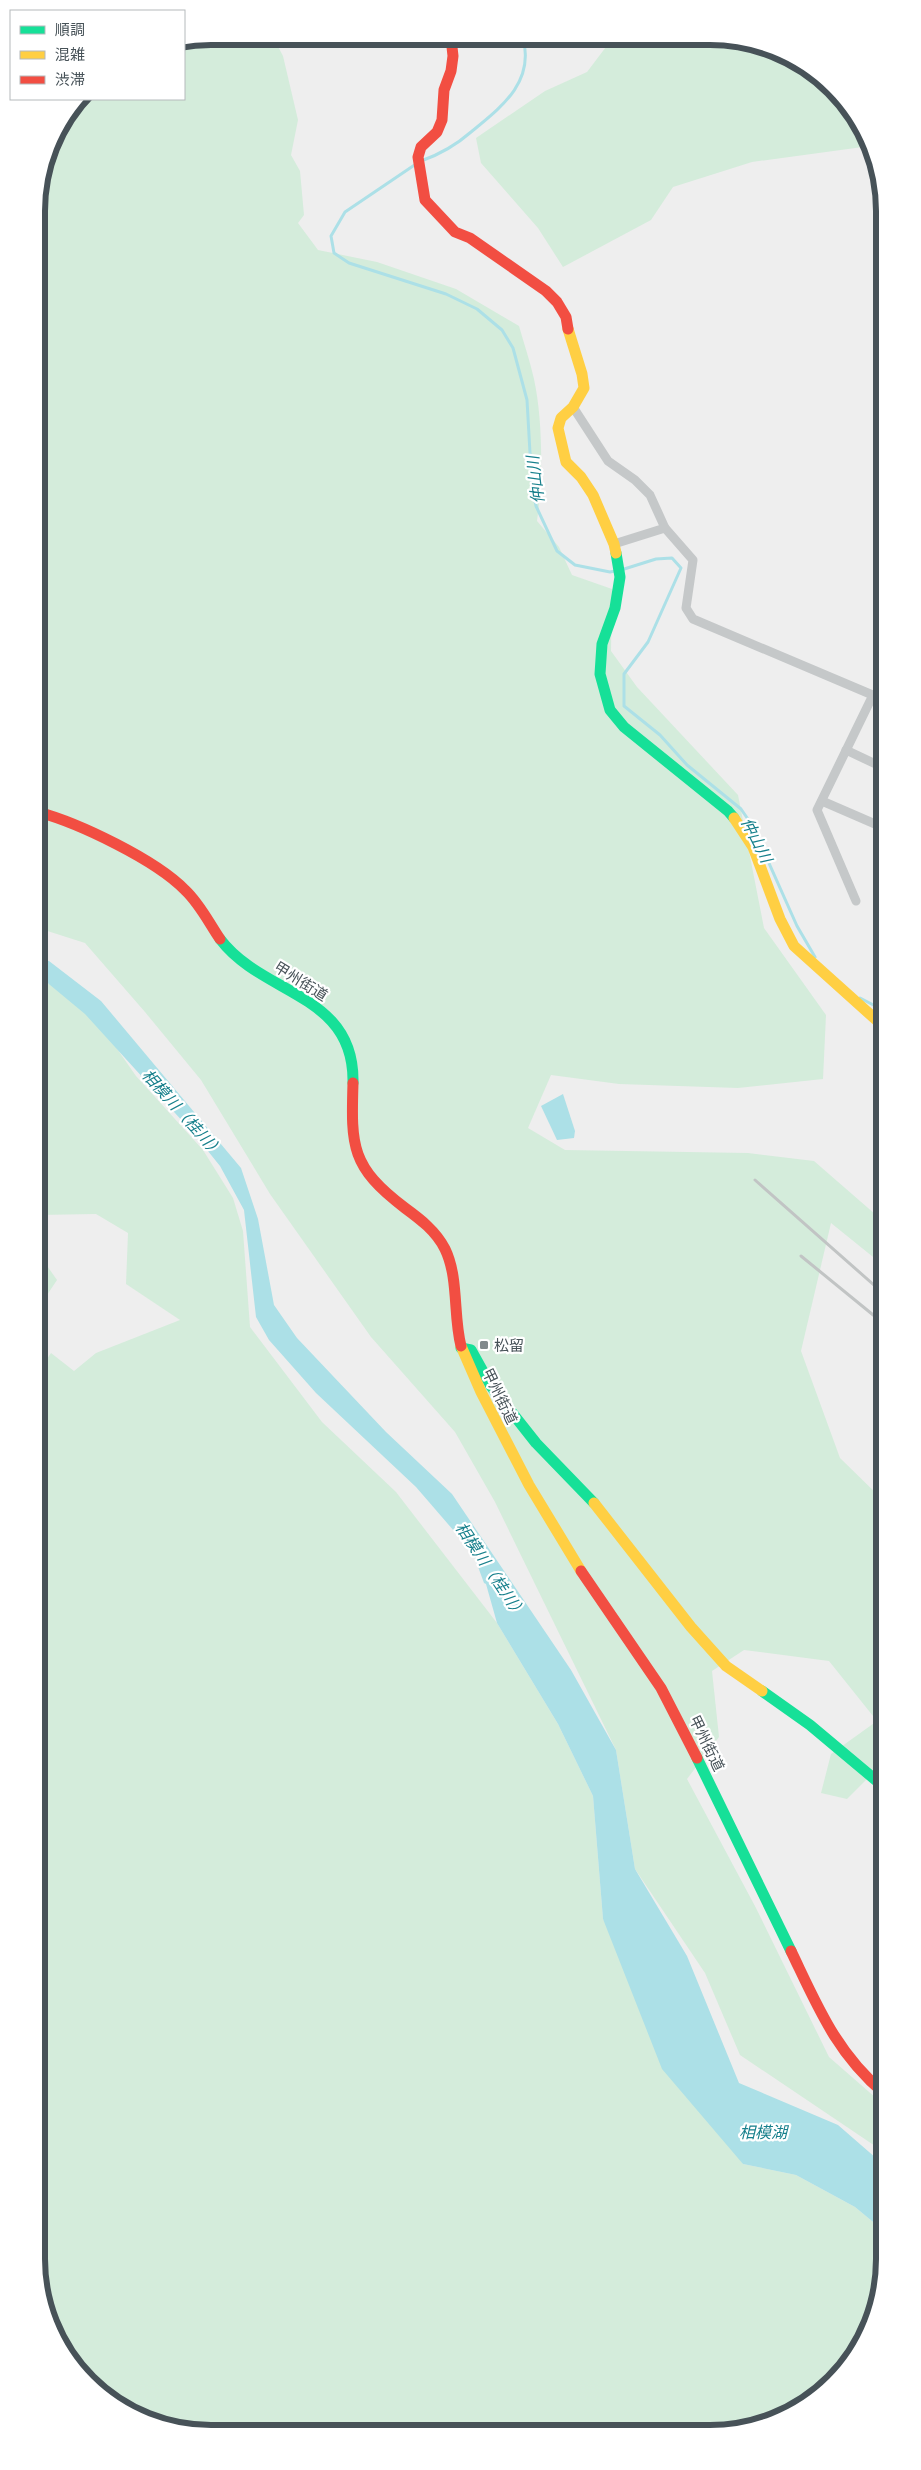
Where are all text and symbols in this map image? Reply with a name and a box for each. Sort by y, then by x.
legend [10,10,185,100]
text: 順調 [55,21,85,38]
text: 混雑 [55,46,85,63]
text: 渋滞 [55,71,85,88]
water label: 仲山川 [523,453,547,505]
water label: 仲山川 [738,815,777,867]
street label: 甲州街道 [271,958,331,1004]
water label: 相模川（桂川） [139,1065,227,1161]
place label: 松留 [494,1337,524,1354]
marker: 松留 [478,1339,490,1351]
street label: 甲州街道 [479,1365,521,1427]
water label: 相模川（桂川） [452,1519,530,1621]
street label: 甲州街道 [686,1712,728,1774]
water label: 相模湖 [739,2123,790,2141]

